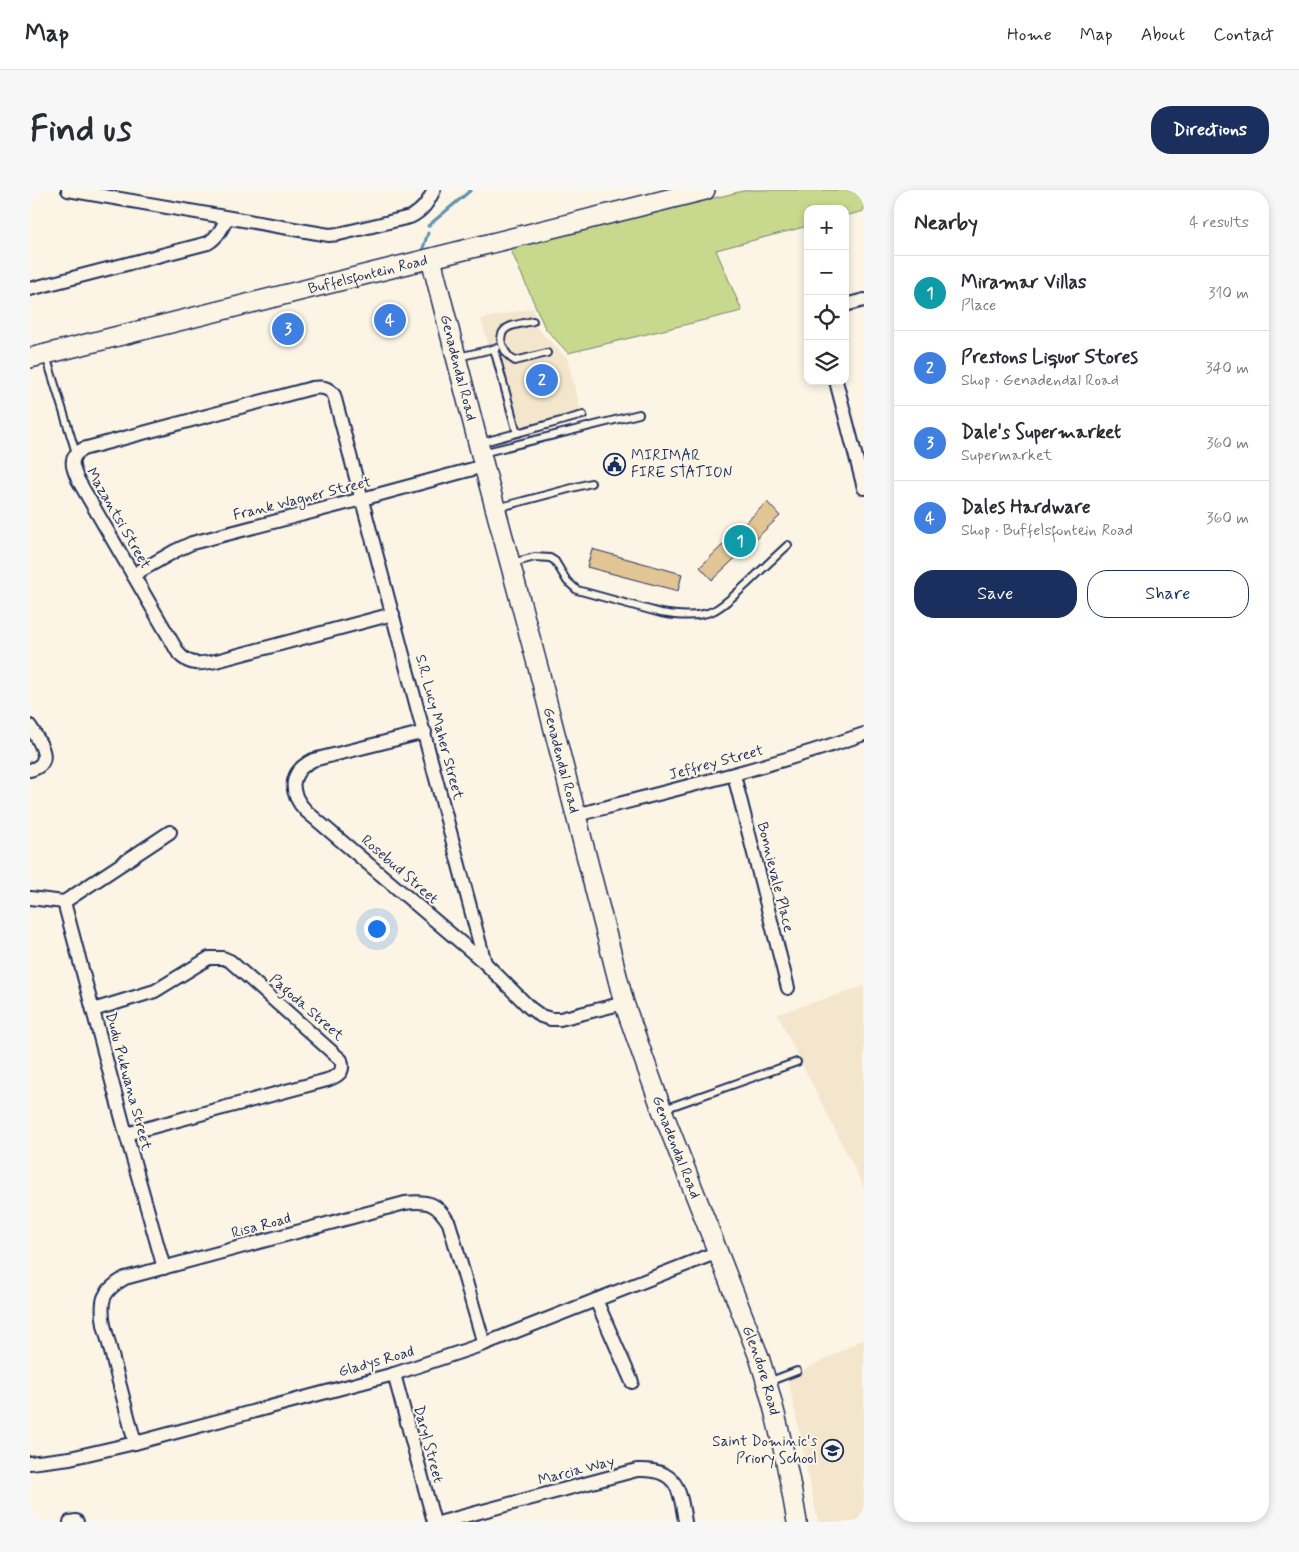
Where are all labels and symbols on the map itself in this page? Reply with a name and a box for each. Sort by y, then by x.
street label: Buffelsfontein Road [306,250,430,299]
pin: 4 [374,301,406,339]
pin: 3 [272,310,304,348]
street label: Genadendal Road [435,313,481,423]
pin: 2 [526,361,558,399]
place label: MIRIMAR FIRE STATION [631,446,733,483]
public building icon: MIRIMAR FIRE STATION [603,452,627,476]
street label: Mazantsi Street [81,464,155,573]
street label: Frank Wagner Street [231,472,374,527]
pin: 1 [724,522,756,560]
street label: S.R. Lucy Maher Street [410,652,468,802]
street label: Genadendal Road [538,705,584,816]
street label: Jeffrey Street [667,741,766,785]
street label: Bonnievale Place [752,820,798,934]
street label: Rosebud Street [356,831,443,909]
your location [364,916,390,942]
street label: Pagoda Street [264,970,348,1047]
street label: Dudu Pukwana Street [100,1010,156,1153]
street label: Genadendal Road [647,1093,705,1202]
street label: Risa Road [229,1208,293,1244]
street label: Glendore Road [737,1323,784,1418]
street label: Gladys Road [336,1342,417,1382]
street label: Daryl Street [408,1403,448,1486]
place label: Saint Dominic's Priory School [712,1432,817,1469]
school or university icon: Saint Dominic's Priory School [821,1438,845,1462]
street label: Marcia Way [536,1451,617,1491]

